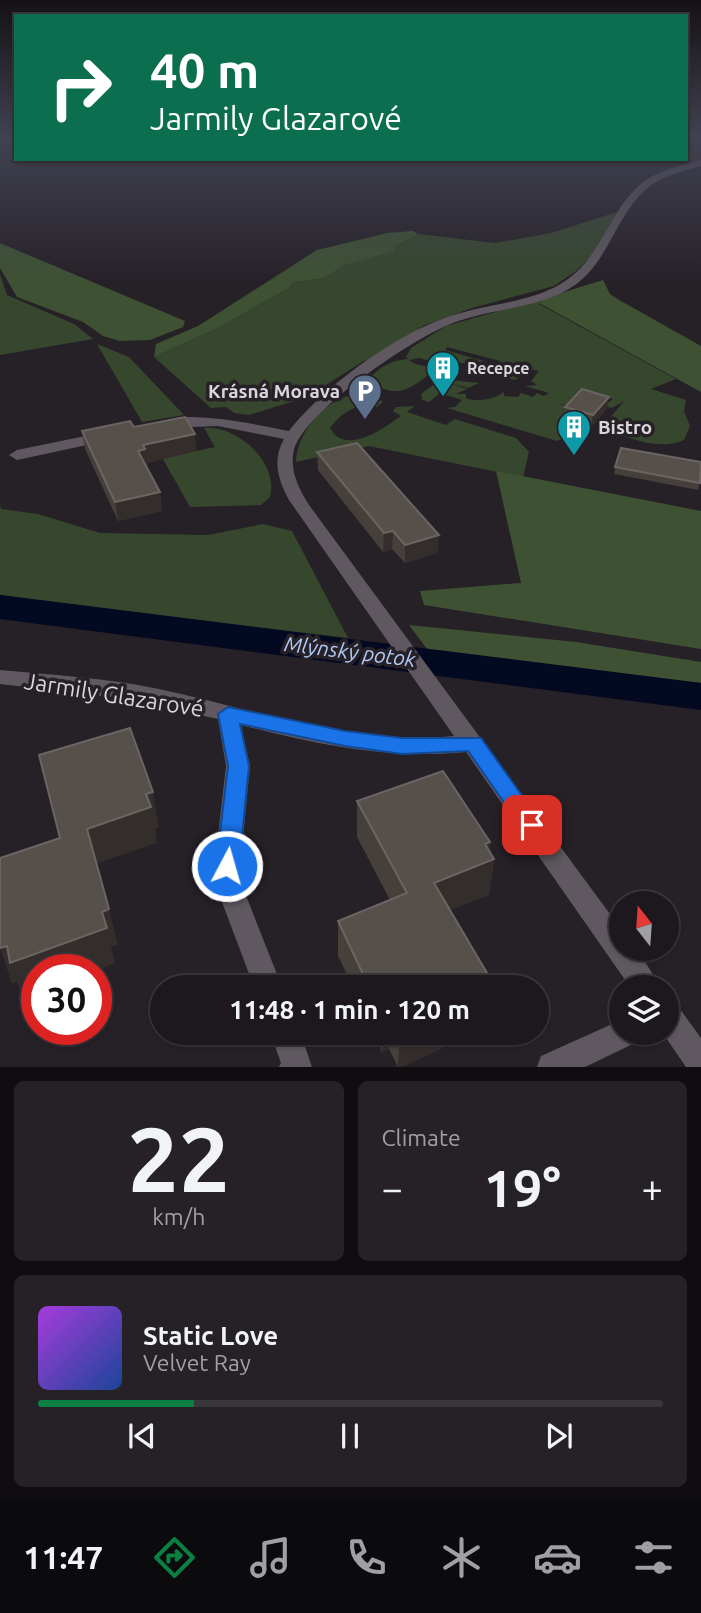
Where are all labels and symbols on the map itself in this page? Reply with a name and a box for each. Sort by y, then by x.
building icon: Recepce [424,349,462,398]
place label: Recepce [467,359,530,377]
parking icon: Krásná Morava [346,372,384,421]
place label: Krásná Morava [208,380,340,402]
building icon: Bistro [555,408,593,457]
place label: Bistro [598,416,652,438]
water label: Mlýnský potok [283,631,417,671]
street label: Jarmily Glazarové [23,668,205,721]
pin [502,795,562,855]
position arrow [190,829,264,903]
north arrow [609,891,679,961]
speed limit sign: 30 [21,954,112,1045]

